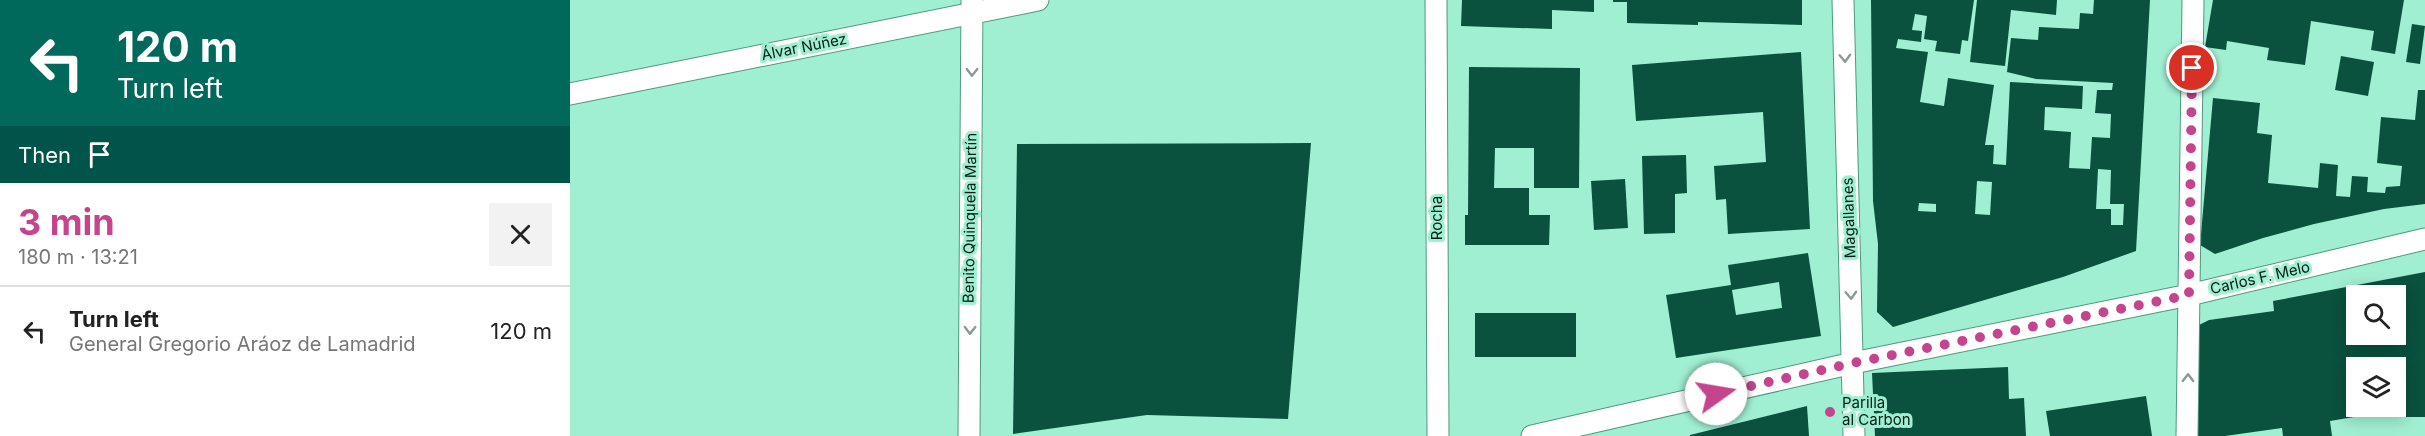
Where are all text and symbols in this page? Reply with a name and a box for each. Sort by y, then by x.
text: 120 m [117,21,238,72]
icon: left [18,24,96,102]
street label: Álvar Núñez [760,29,848,64]
pin [2166,42,2217,93]
icon: arrive [2175,51,2208,84]
one-way arrow [1839,54,1851,63]
one-way arrow [966,68,978,77]
text: Turn left [117,72,223,105]
street label: Benito Quinquela Martín [959,133,980,303]
icon: arrive [83,138,116,171]
text: Then [18,142,71,168]
street label: Magallanes [1838,177,1859,259]
street label: Rocha [1427,196,1446,240]
text: 3 min [18,200,115,244]
button: close [489,203,552,266]
text: 180 m · 13:21 [18,245,138,269]
street label: Carlos F. Melo [2208,257,2312,298]
map controls [2346,285,2406,417]
button: search [2346,285,2406,345]
one-way arrow [1845,291,1858,300]
text: Turn left [69,306,159,332]
icon: left [18,315,51,348]
text: 120 m [490,318,552,344]
one-way arrow [963,326,976,335]
text: General Gregorio Aráoz de Lamadrid [69,332,416,356]
button: layers [2346,357,2406,417]
position arrow [1684,362,1748,426]
one-way arrow [2182,373,2194,382]
place label: Parilla al Carbon [1842,393,1911,429]
marker: Parilla al Carbon [1823,405,1837,419]

